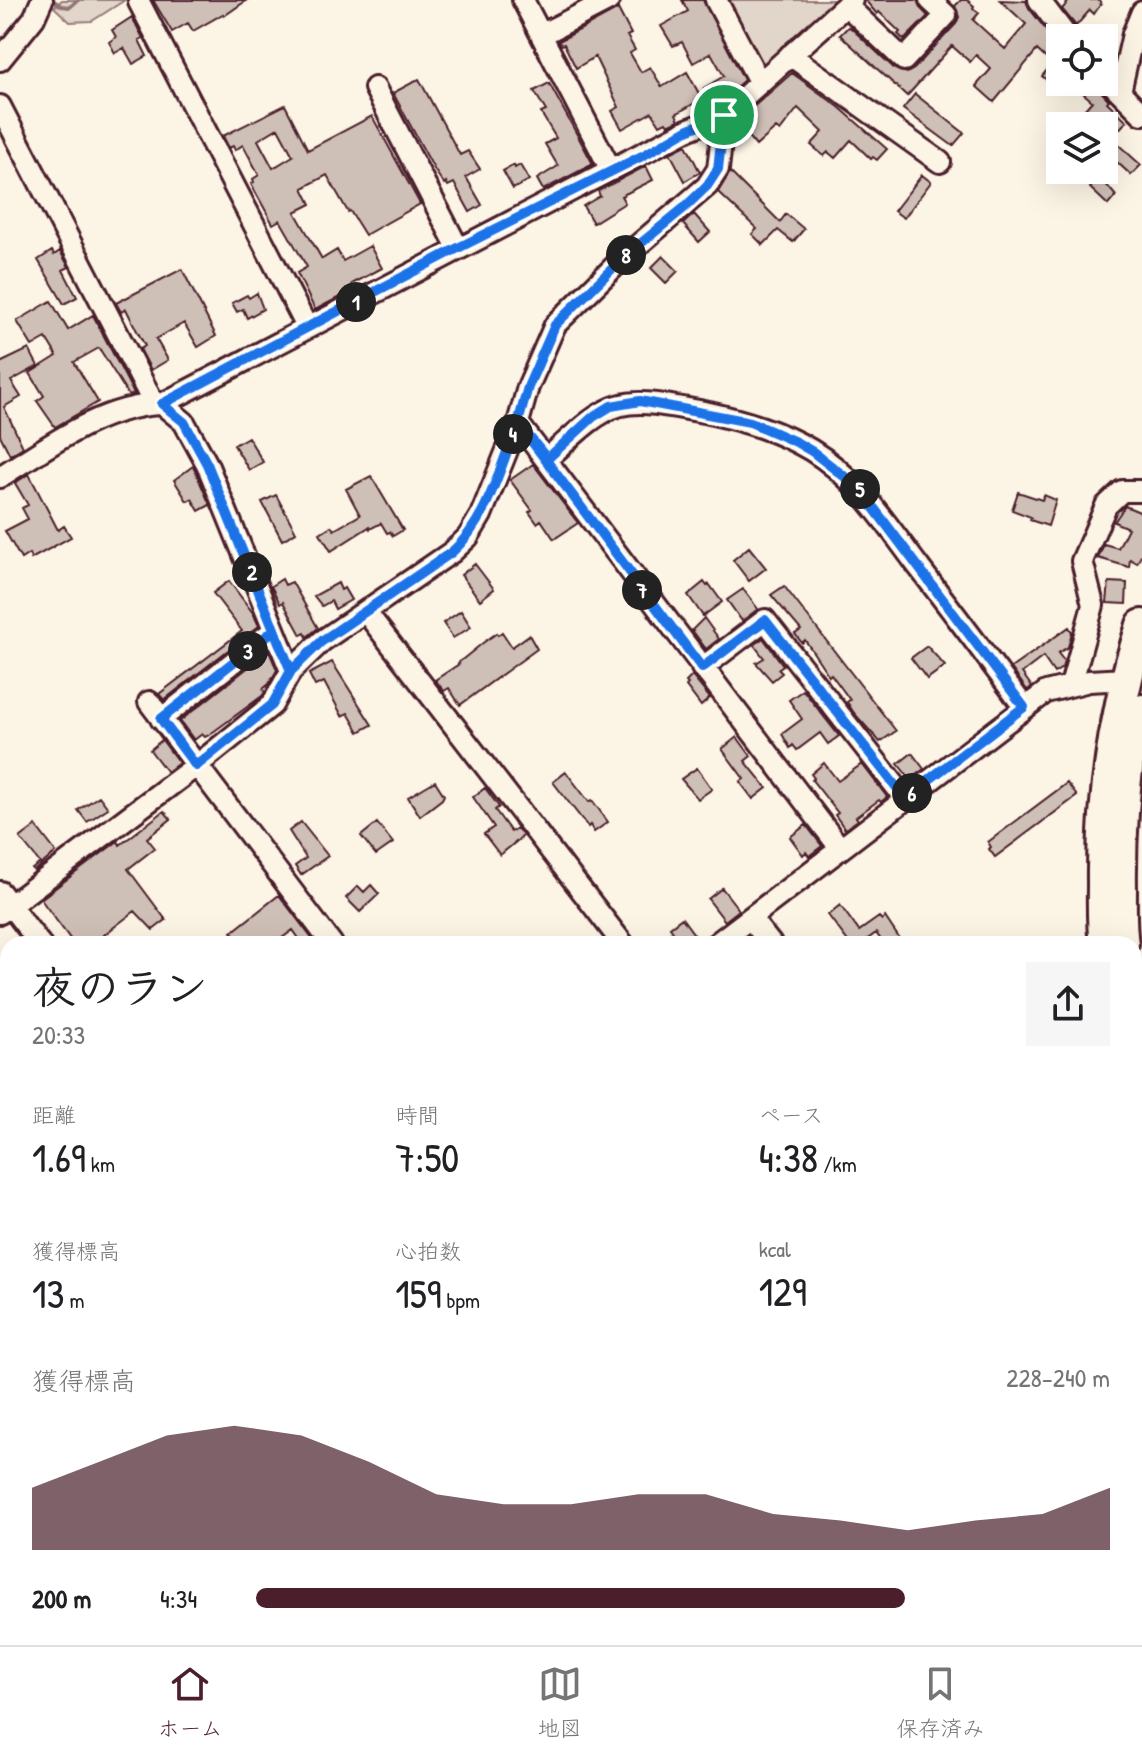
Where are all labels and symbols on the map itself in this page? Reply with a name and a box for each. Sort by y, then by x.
pin [690,81,758,149]
pin: 8 [606,235,646,275]
pin: 1 [336,282,376,322]
pin: 4 [493,414,533,454]
pin: 5 [840,469,880,509]
pin: 2 [232,552,272,592]
pin: 7 [622,570,662,610]
pin: 3 [228,631,268,671]
pin: 6 [892,773,932,813]

